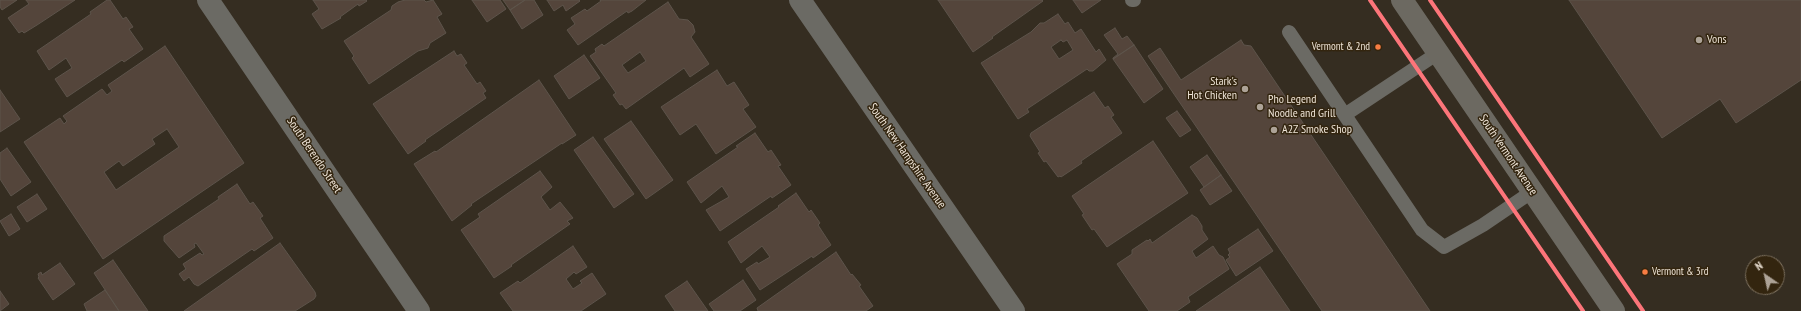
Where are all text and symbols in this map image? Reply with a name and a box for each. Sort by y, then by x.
place label: Vons [1707,33,1726,47]
marker: Vons [1694,35,1704,45]
place label: Vermont & 2nd [1312,40,1370,54]
marker: Vermont & 2nd [1373,42,1383,52]
place label: Stark's Hot Chicken [1187,75,1237,103]
marker: Stark's Hot Chicken [1240,84,1250,94]
place label: Pho Legend Noodle and Grill [1268,93,1336,121]
street label: South New Hampshire Avenue [865,101,949,211]
marker: Pho Legend Noodle and Grill [1255,102,1265,112]
street label: South Vermont Avenue [1476,112,1540,198]
street label: South Berendo Street [283,114,345,196]
place label: A2Z Smoke Shop [1282,123,1352,137]
marker: A2Z Smoke Shop [1269,125,1279,135]
north arrow [1745,255,1785,295]
text: N [1752,258,1765,273]
place label: Vermont & 3rd [1652,265,1708,279]
marker: Vermont & 3rd [1640,267,1650,277]

